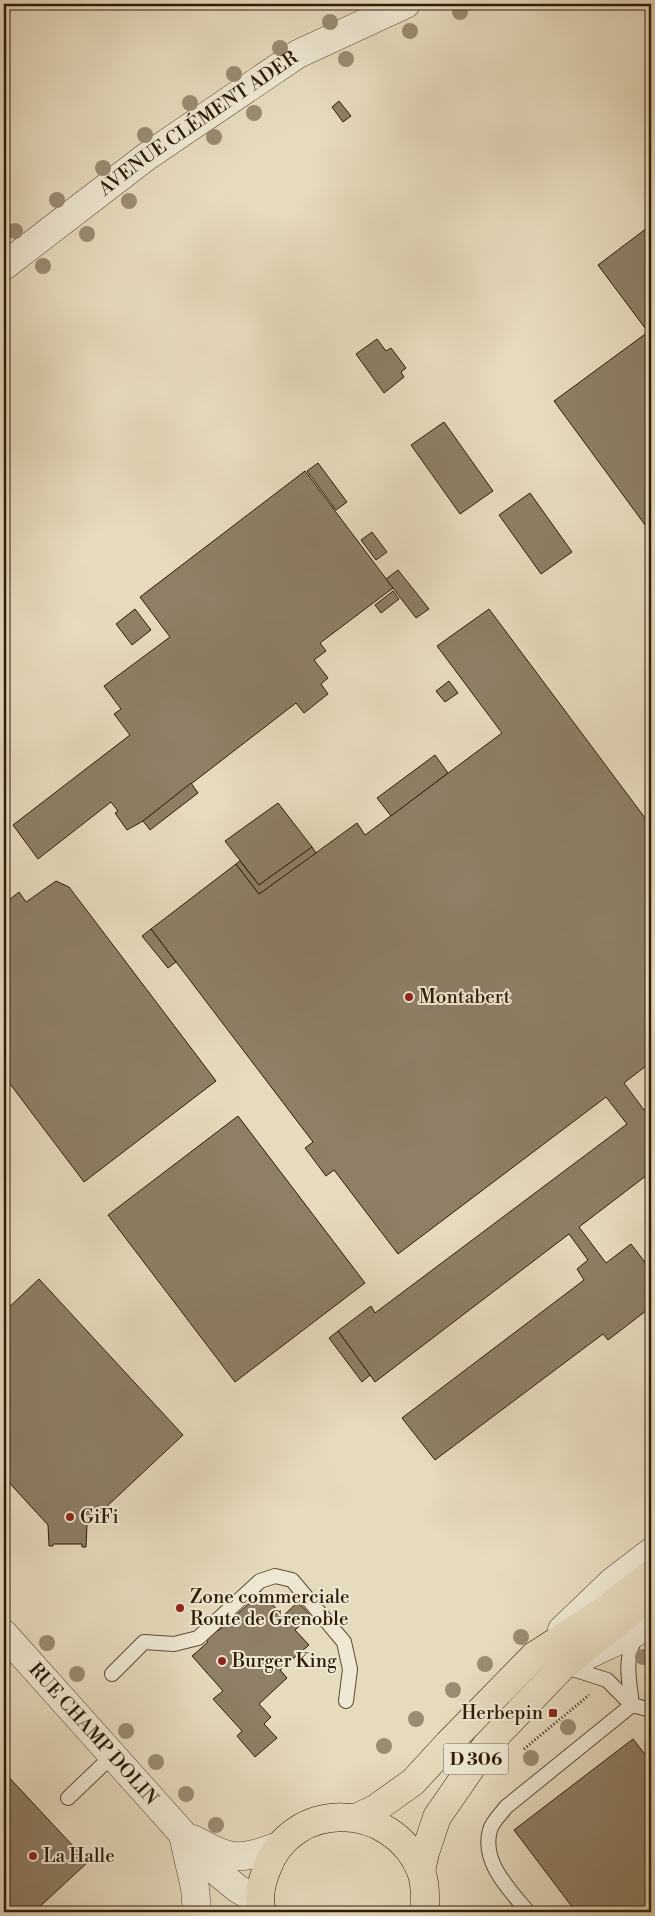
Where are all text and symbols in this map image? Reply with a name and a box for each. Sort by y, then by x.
street label: AVENUE CLÉMENT ADER [93,45,303,202]
place label: Montabert [419,985,511,1009]
marker: Montabert [403,991,415,1003]
place label: GiFi [80,1505,119,1529]
marker: GiFi [64,1511,76,1523]
place label: Zone commerciale Route de Grenoble [190,1585,350,1631]
marker: Zone commerciale Route de Grenoble [174,1602,186,1614]
place label: Burger King [231,1649,337,1673]
marker: Burger King [216,1655,228,1667]
street label: RUE CHAMP DOLIN [24,1658,163,1810]
place label: Herbepin [461,1701,543,1725]
marker: Herbepin [547,1707,559,1719]
road number: D 306 [444,1744,508,1775]
place label: La Halle [43,1844,115,1868]
marker: La Halle [27,1850,39,1862]

